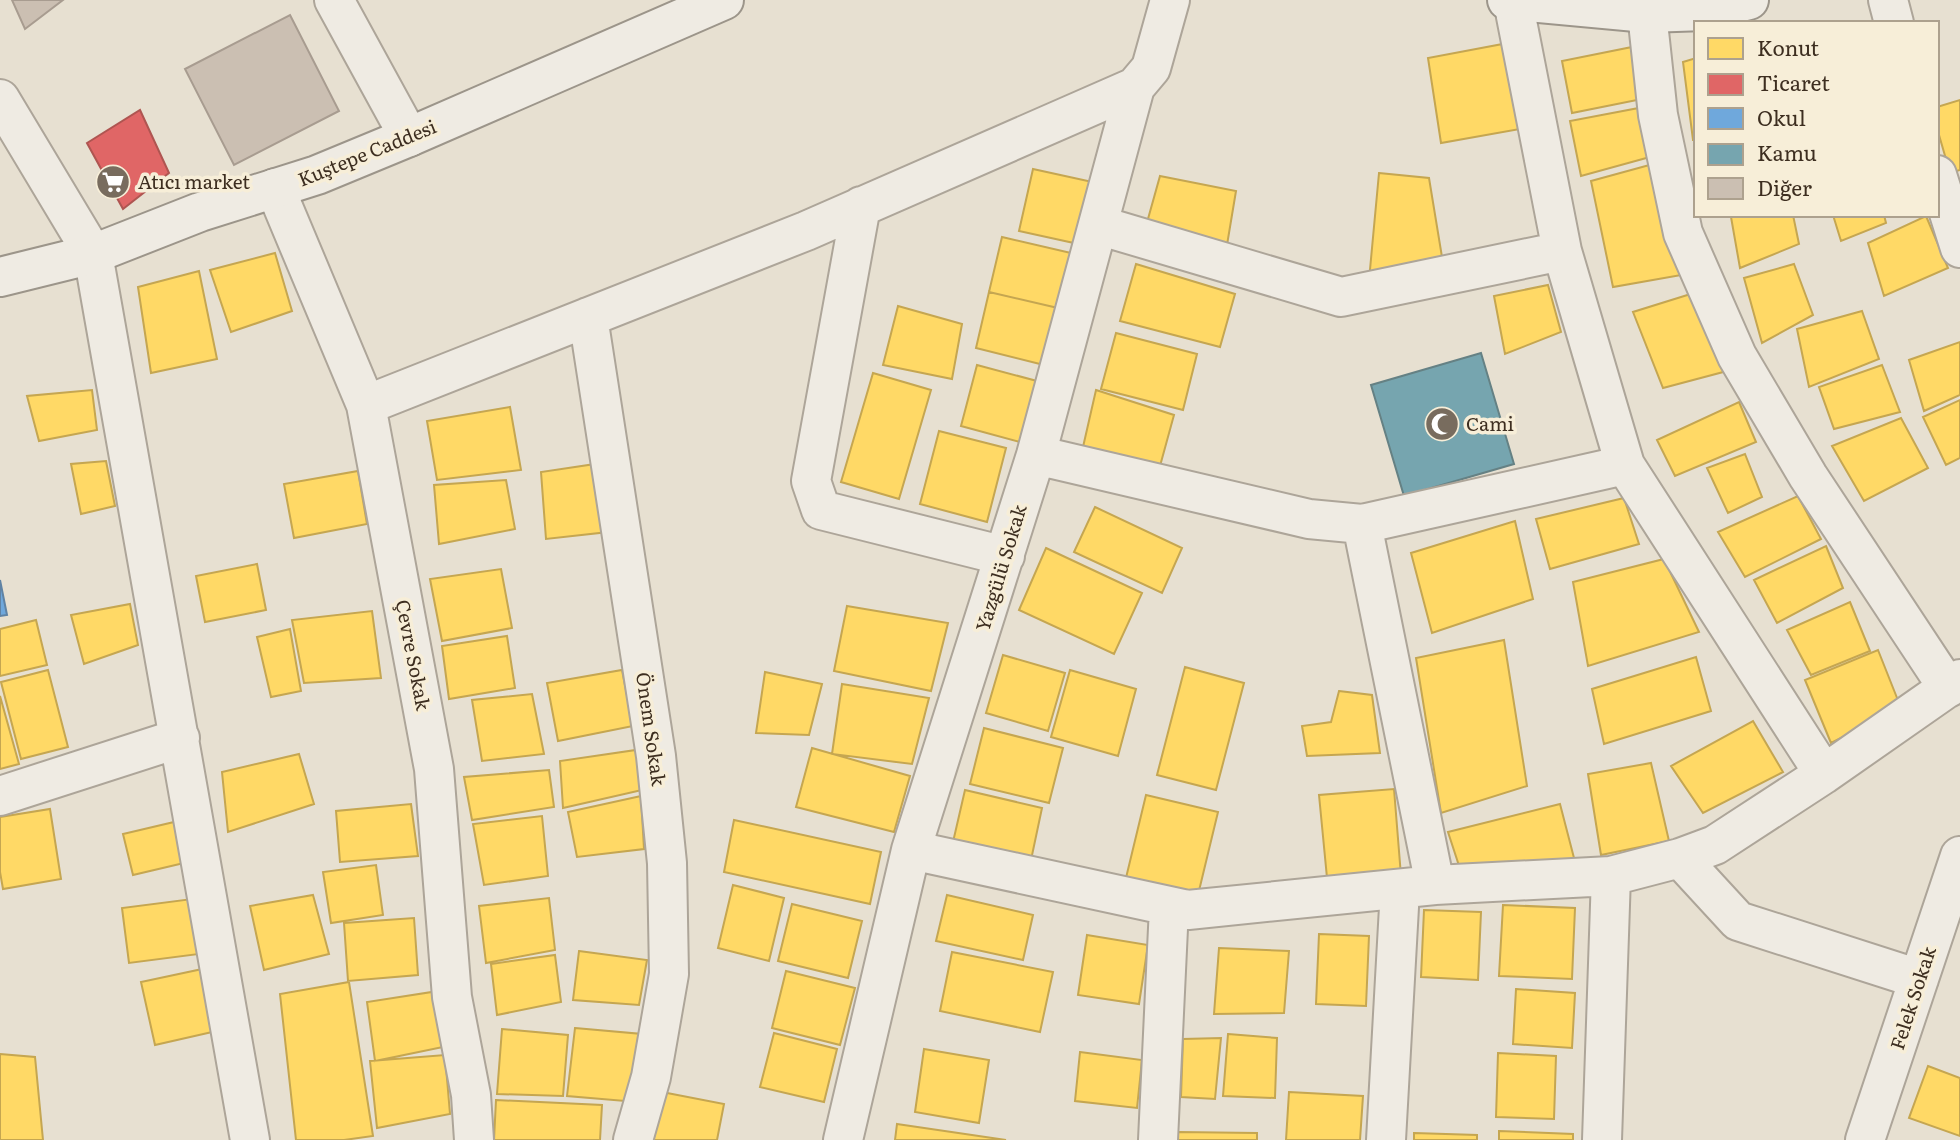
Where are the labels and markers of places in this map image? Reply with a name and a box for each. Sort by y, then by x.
supermarket icon: Atıcı market [94,163,132,201]
place label: Atıcı market [138,167,250,195]
mosque icon: Cami [1423,405,1461,443]
place label: Cami [1466,409,1514,437]

